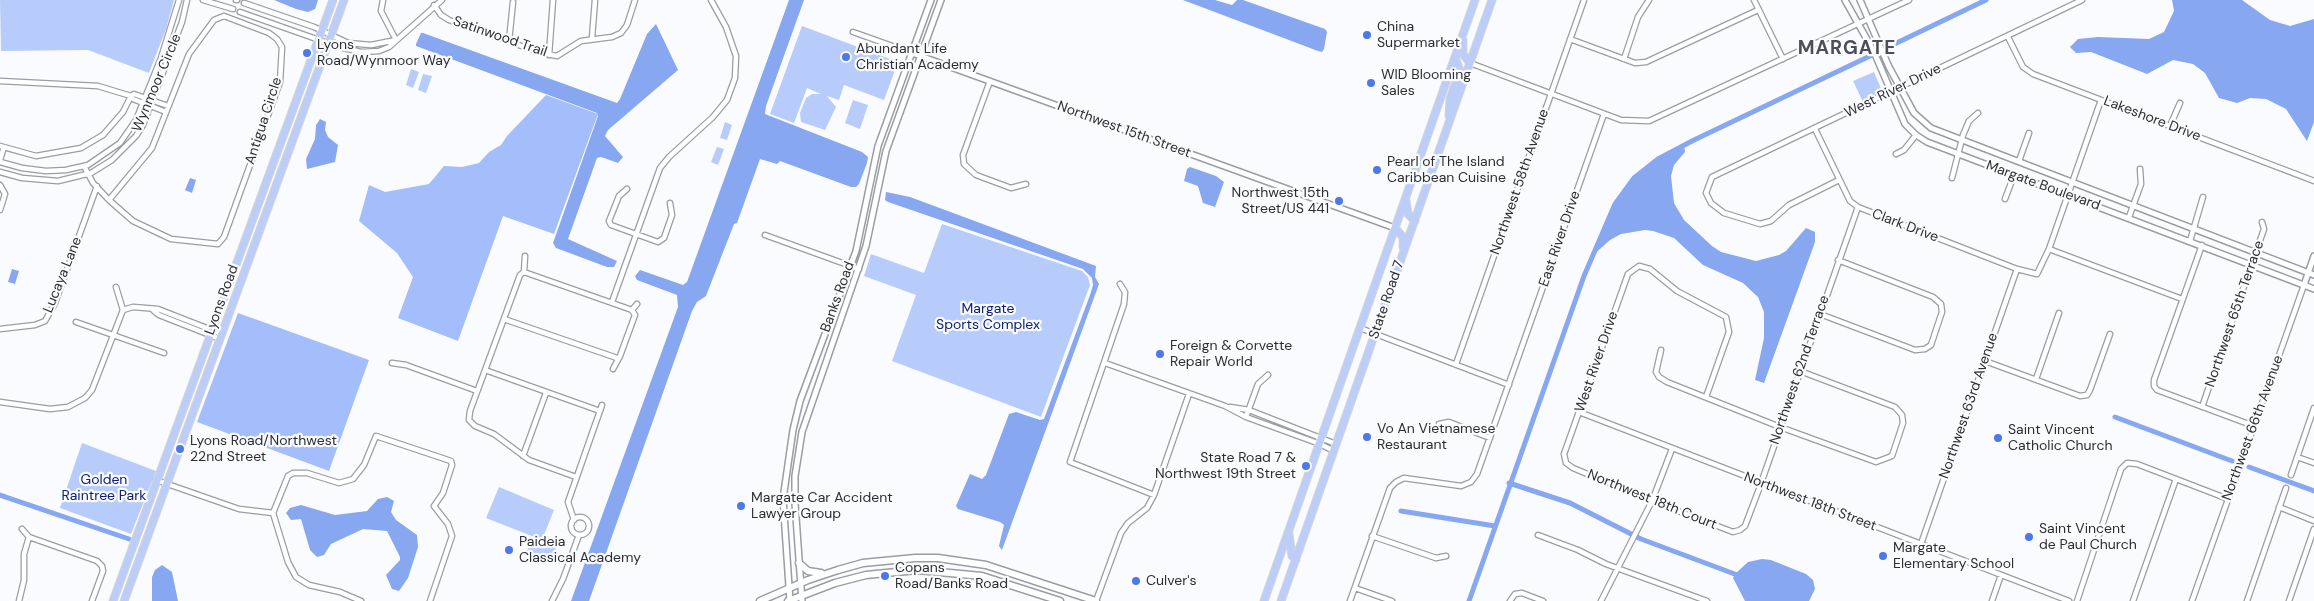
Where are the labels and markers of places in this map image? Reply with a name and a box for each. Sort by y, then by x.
place label: China Supermarket [1377,19,1460,52]
marker: China Supermarket [1361,29,1373,41]
place label: Lyons Road/Wynmoor Way [317,37,451,70]
place label: Abundant Life Christian Academy [856,41,979,74]
marker: Lyons Road/Wynmoor Way [301,47,313,59]
marker: Abundant Life Christian Academy [840,51,852,63]
place label: WID Blooming Sales [1381,67,1471,100]
marker: WID Blooming Sales [1365,77,1377,89]
place label: Pearl of The Island Caribbean Cuisine [1387,154,1506,186]
marker: Pearl of The Island Caribbean Cuisine [1371,164,1383,176]
place label: Northwest 15th Street/US 441 [1232,185,1329,218]
marker: Northwest 15th Street/US 441 [1333,195,1345,207]
place label: Foreign & Corvette Repair World [1170,338,1292,371]
marker: Foreign & Corvette Repair World [1154,348,1166,360]
place label: Vo An Vietnamese Restaurant [1377,421,1496,454]
place label: Saint Vincent Catholic Church [2008,422,2113,454]
marker: Vo An Vietnamese Restaurant [1361,431,1373,443]
marker: Saint Vincent Catholic Church [1992,432,2004,444]
place label: Lyons Road/Northwest 22nd Street [190,433,337,466]
marker: Lyons Road/Northwest 22nd Street [174,443,186,455]
place label: State Road 7 & Northwest 19th Street [1155,450,1296,482]
marker: State Road 7 & Northwest 19th Street [1300,460,1312,472]
place label: Margate Car Accident Lawyer Group [751,490,893,522]
marker: Margate Car Accident Lawyer Group [735,500,747,512]
place label: Saint Vincent de Paul Church [2039,521,2137,554]
marker: Saint Vincent de Paul Church [2023,531,2035,543]
place label: Paideia Classical Academy [519,534,641,566]
place label: Margate Elementary School [1893,540,2014,572]
marker: Paideia Classical Academy [503,544,515,556]
marker: Margate Elementary School [1877,550,1889,562]
place label: Copans Road/Banks Road [895,560,1008,592]
marker: Copans Road/Banks Road [879,570,891,582]
place label: Culver's [1146,573,1197,589]
marker: Culver's [1130,575,1142,587]

